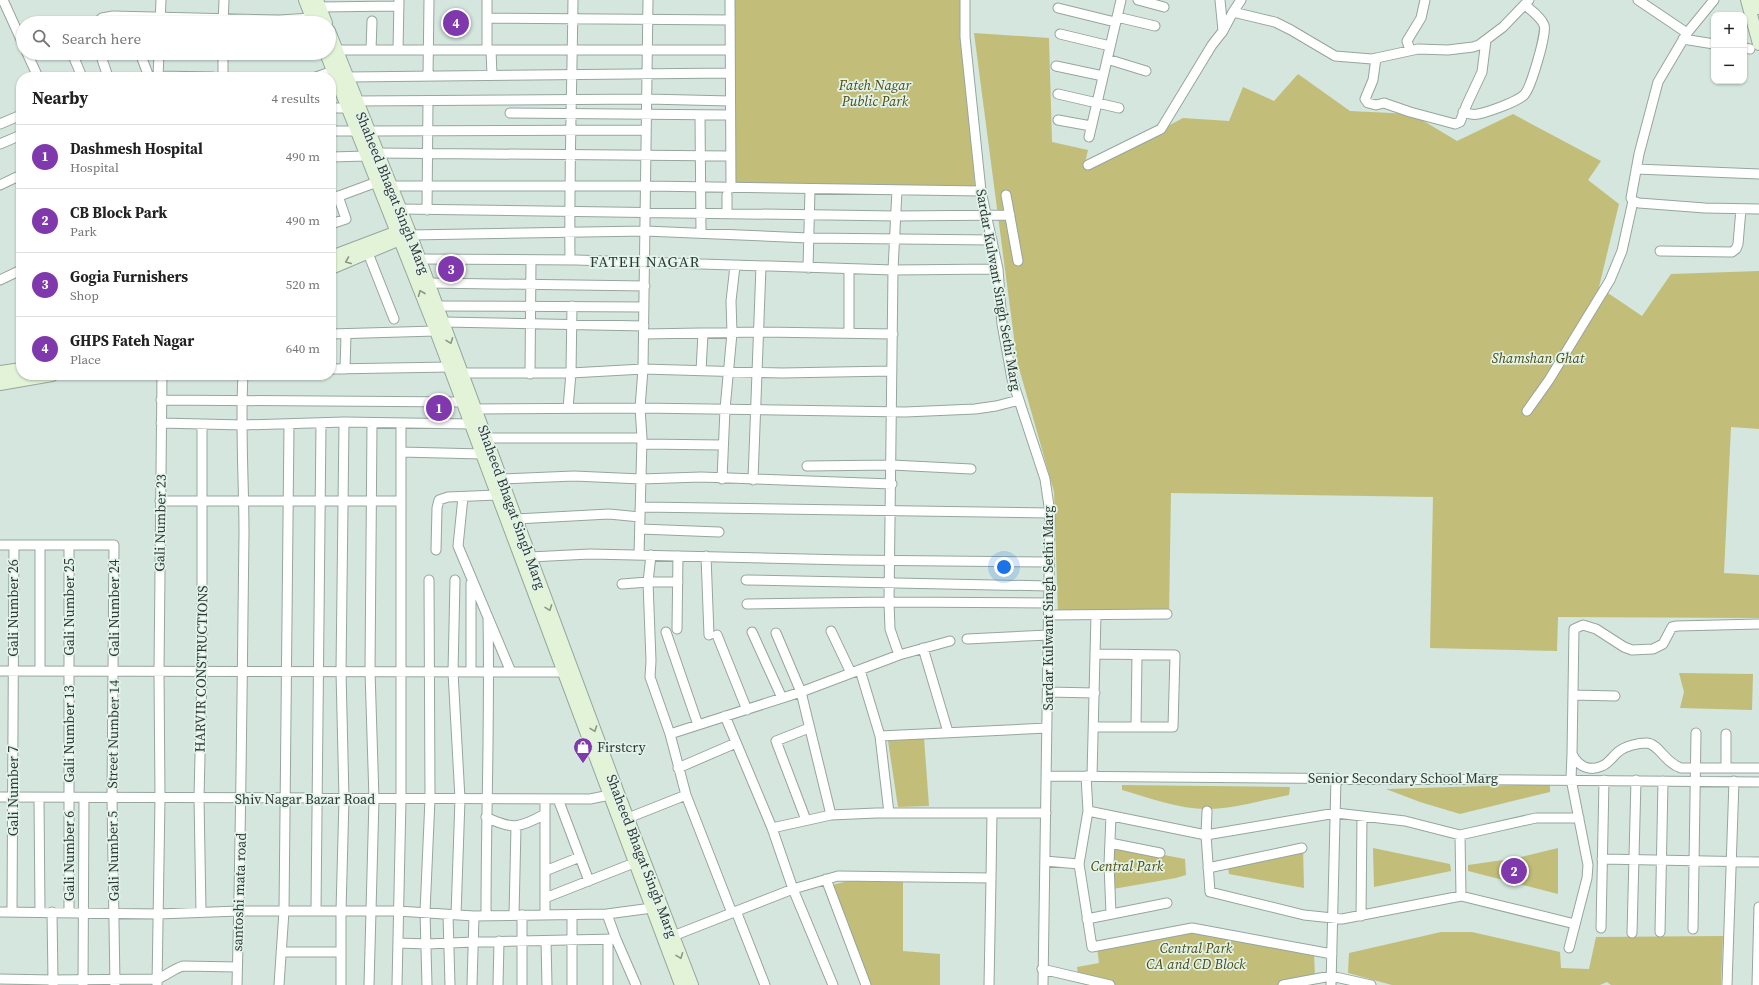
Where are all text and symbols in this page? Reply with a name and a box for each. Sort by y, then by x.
pin: 4 [443,8,469,38]
map controls [1711,12,1747,84]
button: + [1711,12,1747,48]
search box [16,16,336,60]
icon: search [30,27,52,49]
text: Search here [62,28,141,49]
button: − [1711,48,1747,84]
park label: Fateh Nagar Public Park [838,75,912,111]
text: Nearby [32,86,88,110]
text: 4 results [272,90,320,107]
street label: Shaheed Bhagat Singh Marg [351,109,435,277]
text: Dashmesh Hospital [70,138,203,159]
text: 1 [41,148,49,165]
text: 490 m [286,148,320,165]
text: Hospital [70,159,119,176]
street label: Sardar Kulwant Singh Sethi Marg [971,187,1027,393]
text: CB Block Park [70,202,167,223]
text: 2 [41,212,49,229]
text: 490 m [286,212,320,229]
text: Park [70,223,97,240]
district label: FATEH NAGAR [590,251,700,272]
pin: 3 [438,254,464,284]
one-way arrow [345,256,353,264]
text: Gogia Furnishers [70,266,188,287]
text: 3 [41,276,49,293]
text: 520 m [286,276,320,293]
text: Shop [70,287,99,304]
one-way arrow [418,290,426,297]
text: GHPS Fateh Nagar [70,330,194,351]
one-way arrow [446,338,454,345]
text: 4 [41,340,49,357]
text: 640 m [286,340,320,357]
park label: Shamshan Ghat [1492,348,1586,368]
text: Place [70,351,101,368]
pin: 1 [426,393,452,423]
street label: Shaheed Bhagat Singh Marg [473,422,551,592]
street label: Gali Number 23 [149,474,171,572]
street label: Sardar Kulwant Singh Sethi Marg [1038,506,1058,710]
your location [994,557,1014,577]
street label: Gali Number 25 [59,558,79,656]
street label: Gali Number 26 [3,559,23,657]
street label: Gali Number 24 [104,559,124,657]
street label: HARVIR CONSTRUCTIONS [190,585,212,753]
one-way arrow [544,604,552,611]
street label: Street Number 14 [102,680,124,788]
street label: Gali Number 13 [59,685,79,783]
one-way arrow [590,726,598,733]
shop icon: Firstcry [572,736,594,764]
place label: Firstcry [597,737,646,757]
street label: Gali Number 7 [3,746,23,836]
street label: Senior Secondary School Marg [1308,768,1498,788]
street label: Shaheed Bhagat Singh Marg [602,771,682,941]
street label: Shiv Nagar Bazar Road [235,789,375,809]
street label: Gali Number 6 [59,811,79,901]
street label: Gali Number 5 [102,811,124,901]
street label: santoshi mata road [227,832,251,952]
park label: Central Park [1091,856,1164,876]
pin: 2 [1501,856,1527,886]
park label: Central Park CA and CD Block [1146,938,1246,974]
one-way arrow [676,952,684,959]

